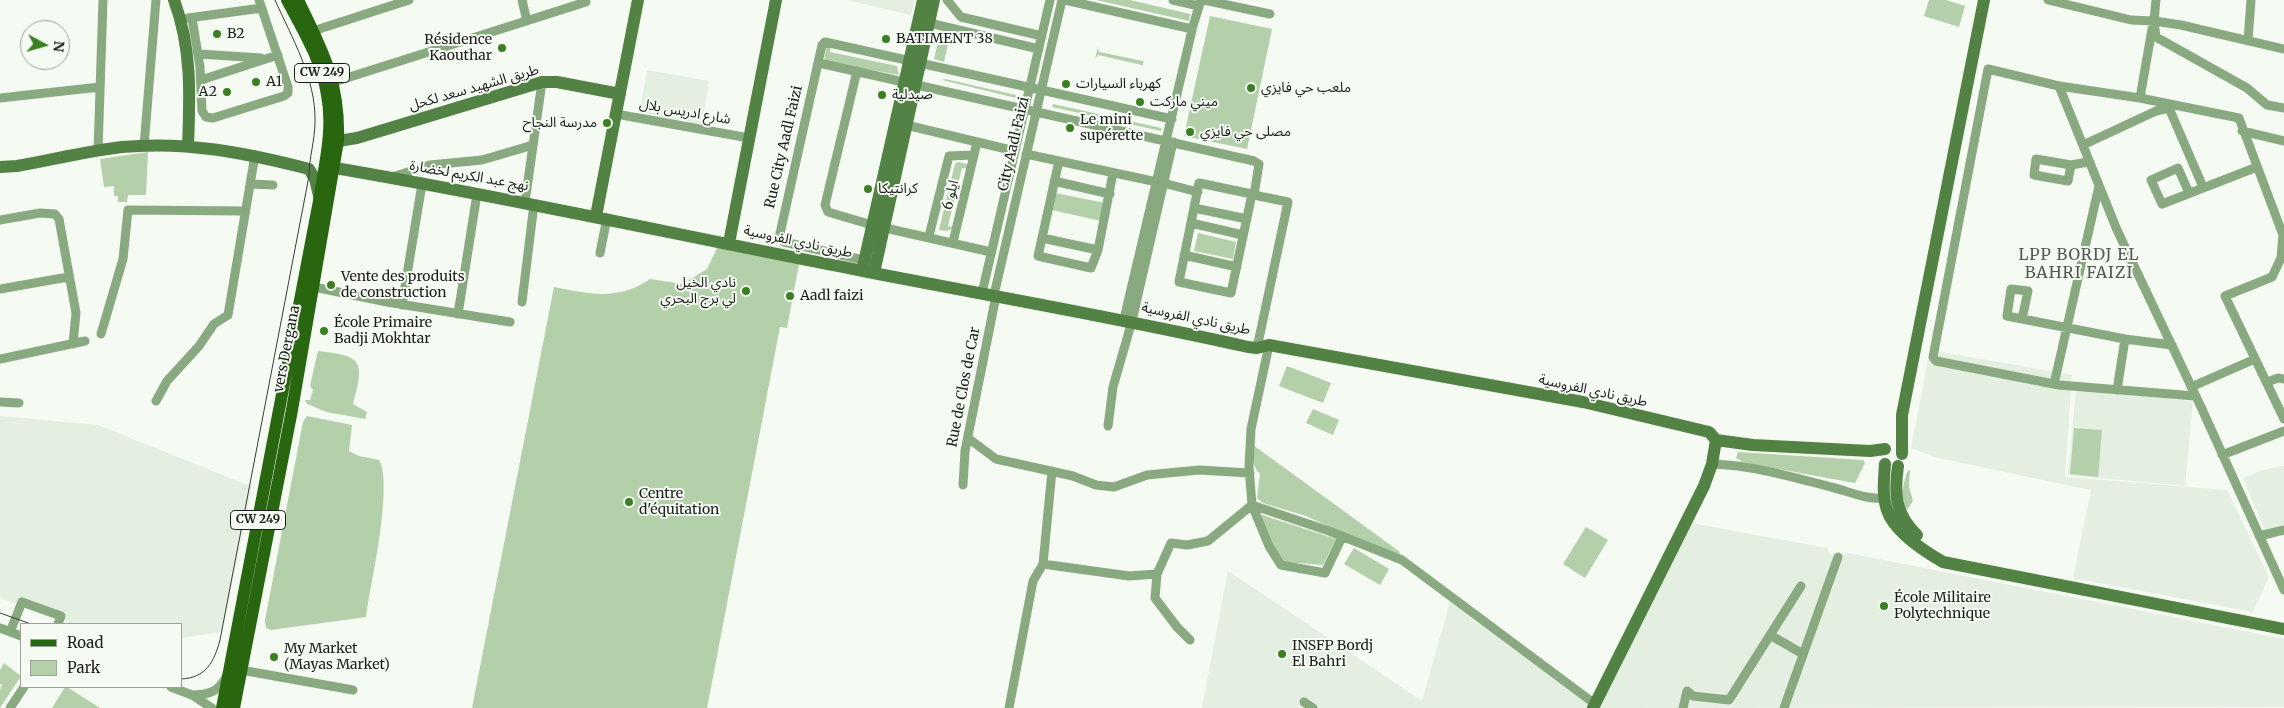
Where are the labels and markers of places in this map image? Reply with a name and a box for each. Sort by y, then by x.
place label: B2 [227,26,245,42]
marker: B2 [211,28,223,40]
place label: BATIMENT 38 [896,31,993,47]
place label: Résidence Kaouthar [424,32,492,64]
marker: BATIMENT 38 [880,33,892,45]
marker: Résidence Kaouthar [496,42,508,54]
place label: A1 [266,74,282,90]
marker: A1 [250,76,262,88]
place label: كهرباء السيارات [1076,76,1161,92]
marker: كهرباء السيارات [1060,78,1072,90]
place label: ملعب حي فايزي [1261,80,1351,96]
marker: ملعب حي فايزي [1245,82,1257,94]
place label: A2 [199,84,217,100]
marker: A2 [221,86,233,98]
place label: صيدلية [892,87,933,103]
marker: صيدلية [876,89,888,101]
place label: ميني ماركت [1150,94,1218,110]
marker: ميني ماركت [1134,96,1146,108]
place label: Le mini supérette [1080,112,1143,144]
place label: مدرسة النجاح [523,115,597,131]
marker: مدرسة النجاح [601,117,613,129]
marker: Le mini supérette [1064,122,1076,134]
place label: مصلى حي فايزي [1200,124,1291,140]
marker: مصلى حي فايزي [1184,126,1196,138]
place label: كرانتيكا [878,181,918,197]
marker: كرانتيكا [862,183,874,195]
place label: Vente des produits de construction [341,269,465,302]
place label: نادي الخيل لي برج البحري [660,275,736,308]
marker: Vente des produits de construction [325,279,337,291]
marker: نادي الخيل لي برج البحري [740,285,752,297]
place label: Aadl faizi [800,288,863,304]
marker: Aadl faizi [784,290,796,302]
place label: École Primaire Badji Mokhtar [334,315,432,348]
marker: École Primaire Badji Mokhtar [318,325,330,337]
place label: Centre d'équitation [639,486,719,518]
marker: Centre d'équitation [623,496,635,508]
place label: École Militaire Polytechnique [1894,590,1991,622]
marker: École Militaire Polytechnique [1878,600,1890,612]
place label: INSFP Bordj El Bahri [1292,638,1373,670]
place label: My Market (Mayas Market) [284,641,390,674]
marker: INSFP Bordj El Bahri [1276,648,1288,660]
marker: My Market (Mayas Market) [268,651,280,663]

